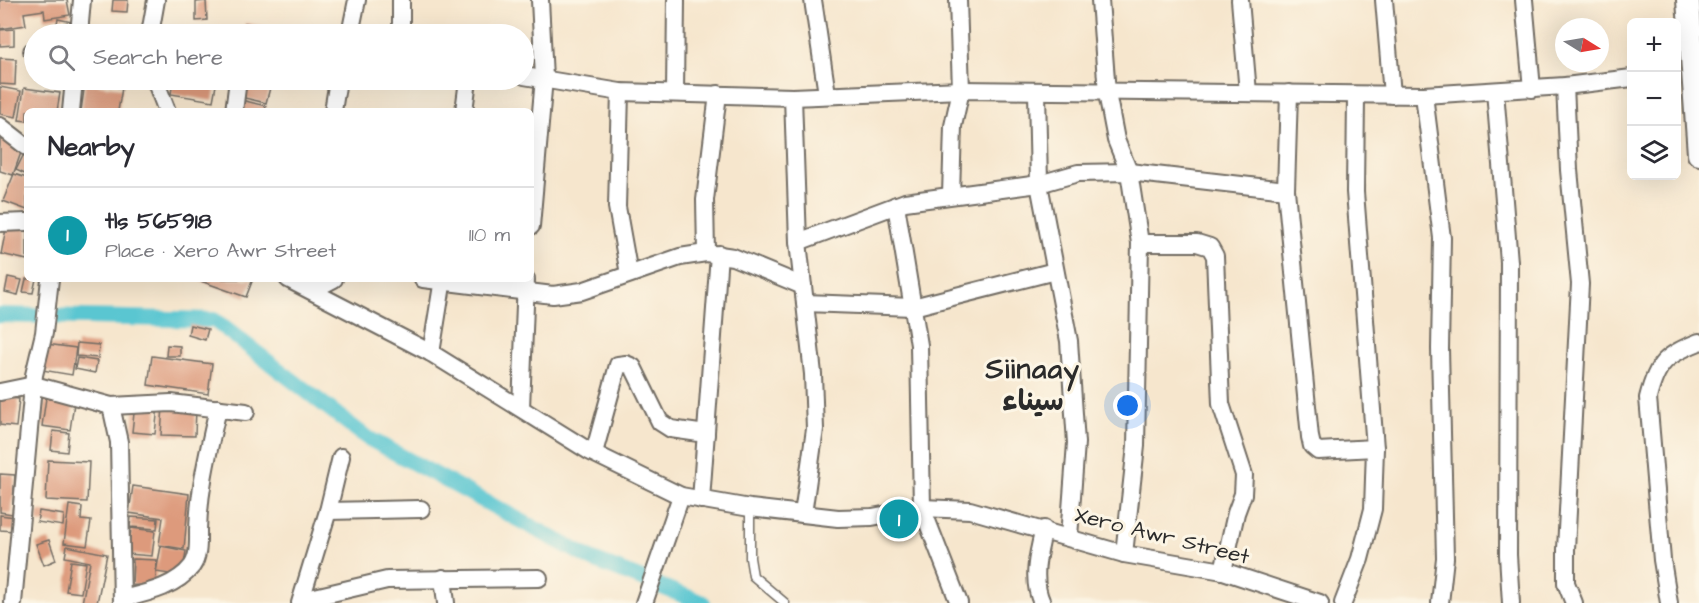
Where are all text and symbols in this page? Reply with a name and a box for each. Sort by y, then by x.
north arrow [1555,18,1609,72]
map controls [1627,18,1681,180]
button: + [1627,18,1681,72]
search box [24,24,534,90]
icon: search [45,41,78,74]
text: Search here [93,42,223,73]
button: − [1627,72,1681,126]
button: layers [1627,126,1681,180]
text: Nearby [48,129,135,165]
text: tls 565918 [105,206,212,237]
text: 1 [66,221,69,249]
text: 110 m [469,221,510,249]
text: Place · Xero Awr Street [105,237,336,265]
district label: Siinaay سيناء [985,350,1080,421]
your location [1113,391,1142,420]
pin: 1 [880,496,918,542]
street label: Xero Awr Street [1071,499,1253,573]

